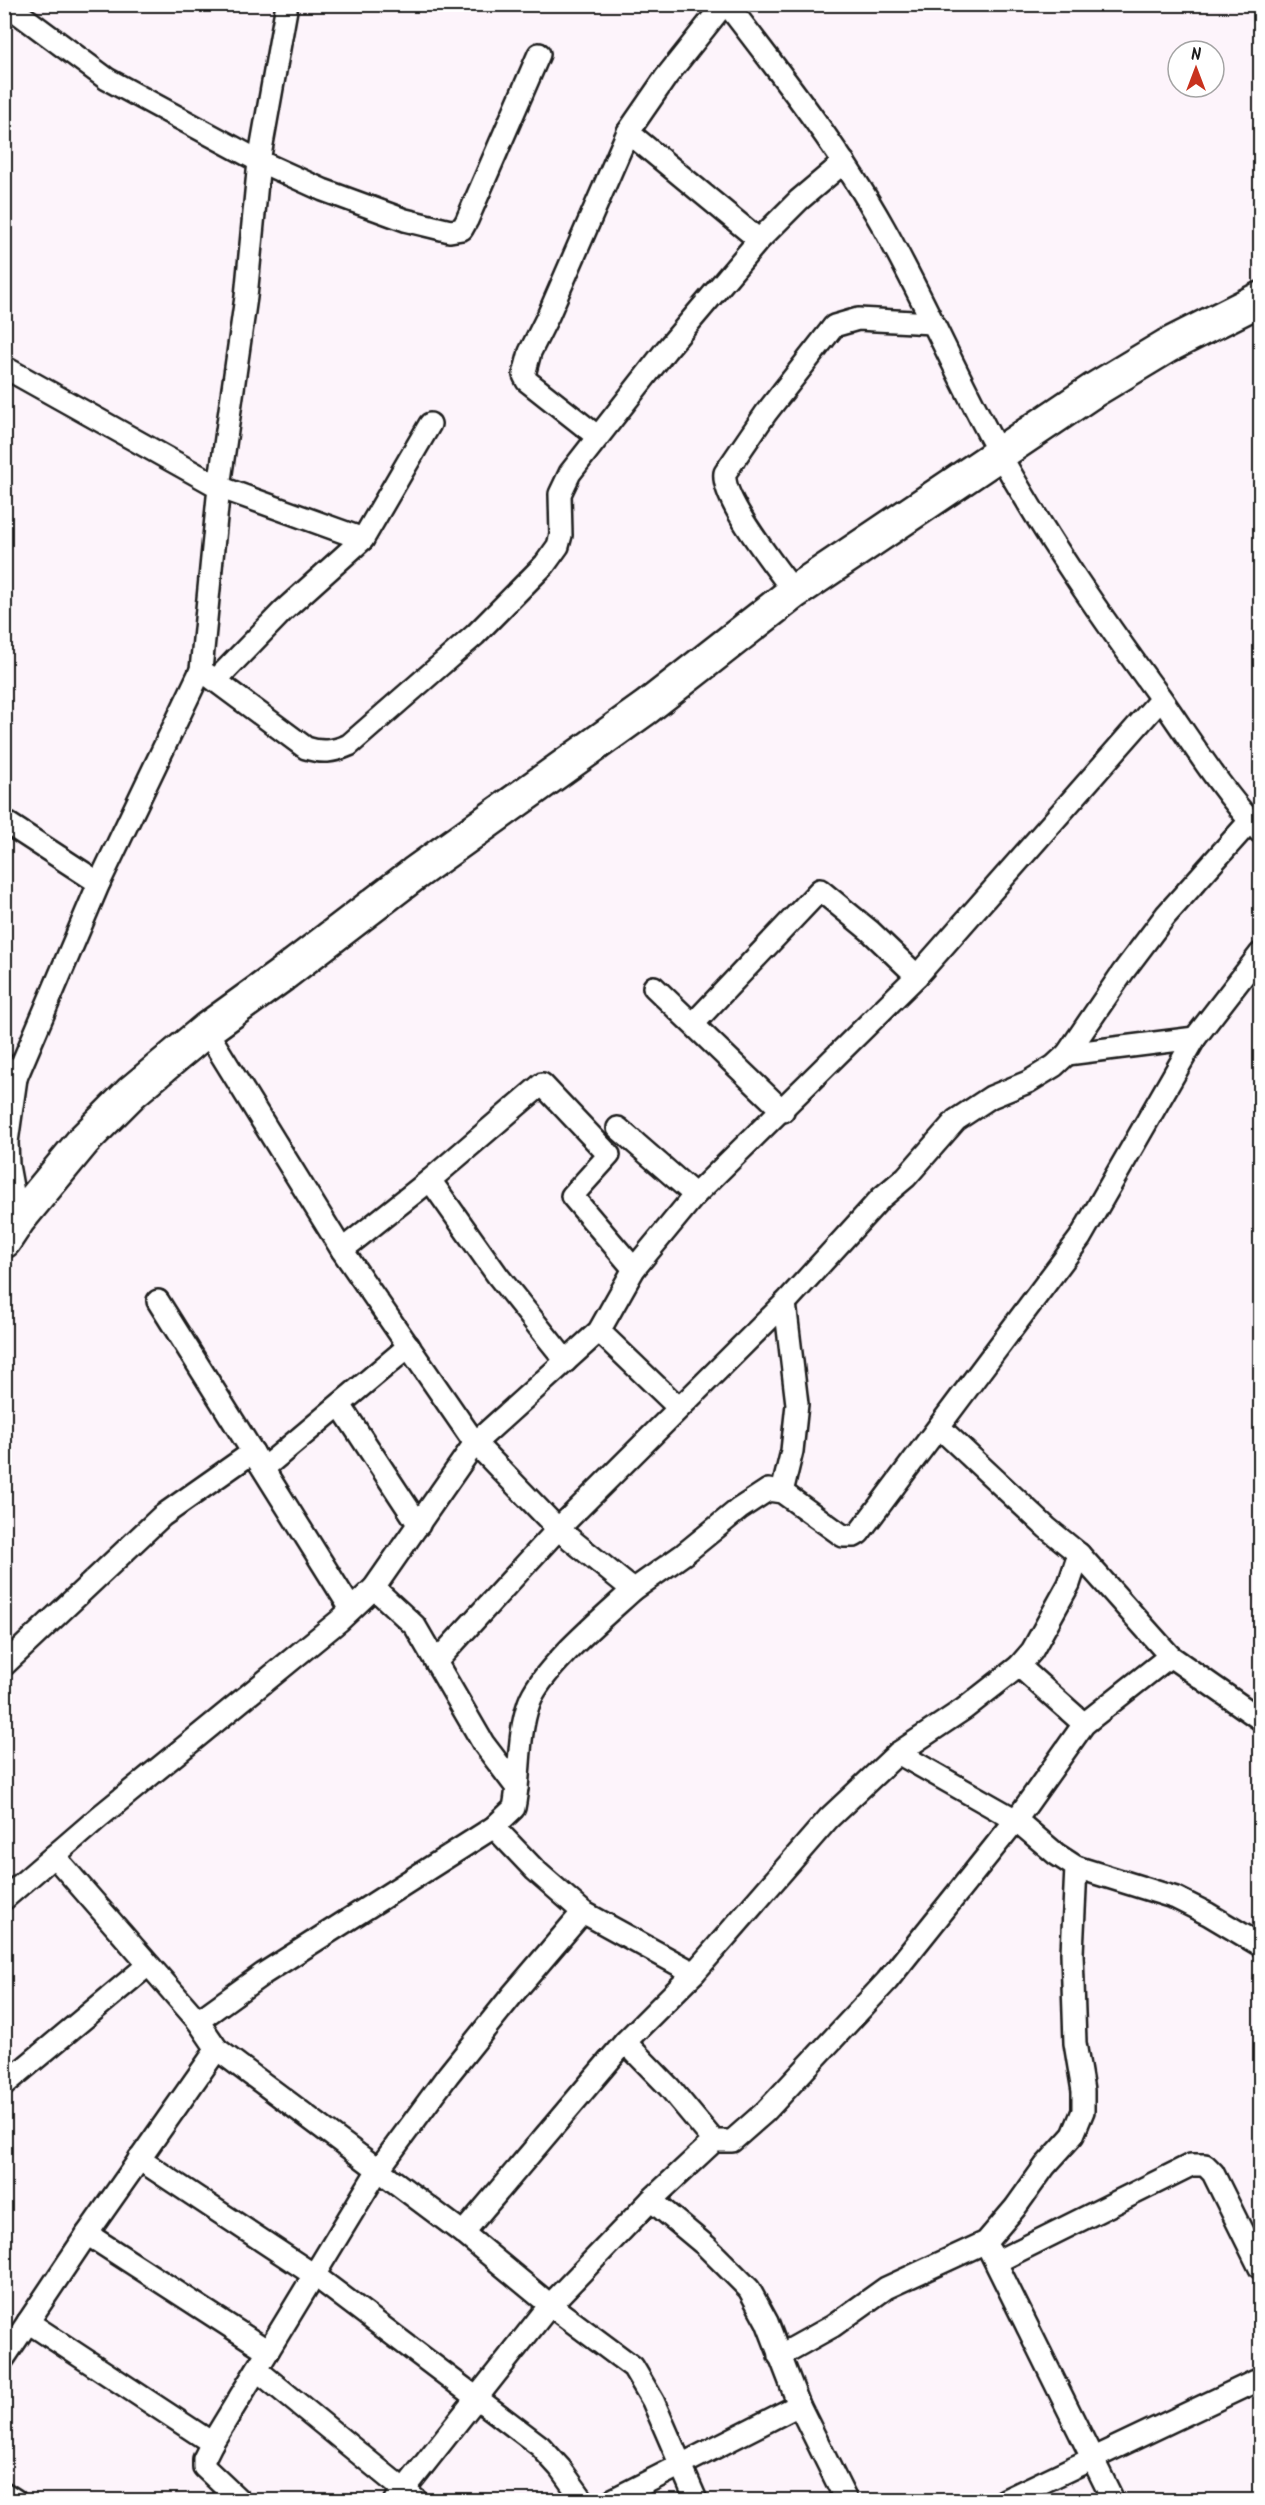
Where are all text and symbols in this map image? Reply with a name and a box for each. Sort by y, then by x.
north arrow [1166,39,1226,99]
text: N [1191,43,1201,68]

